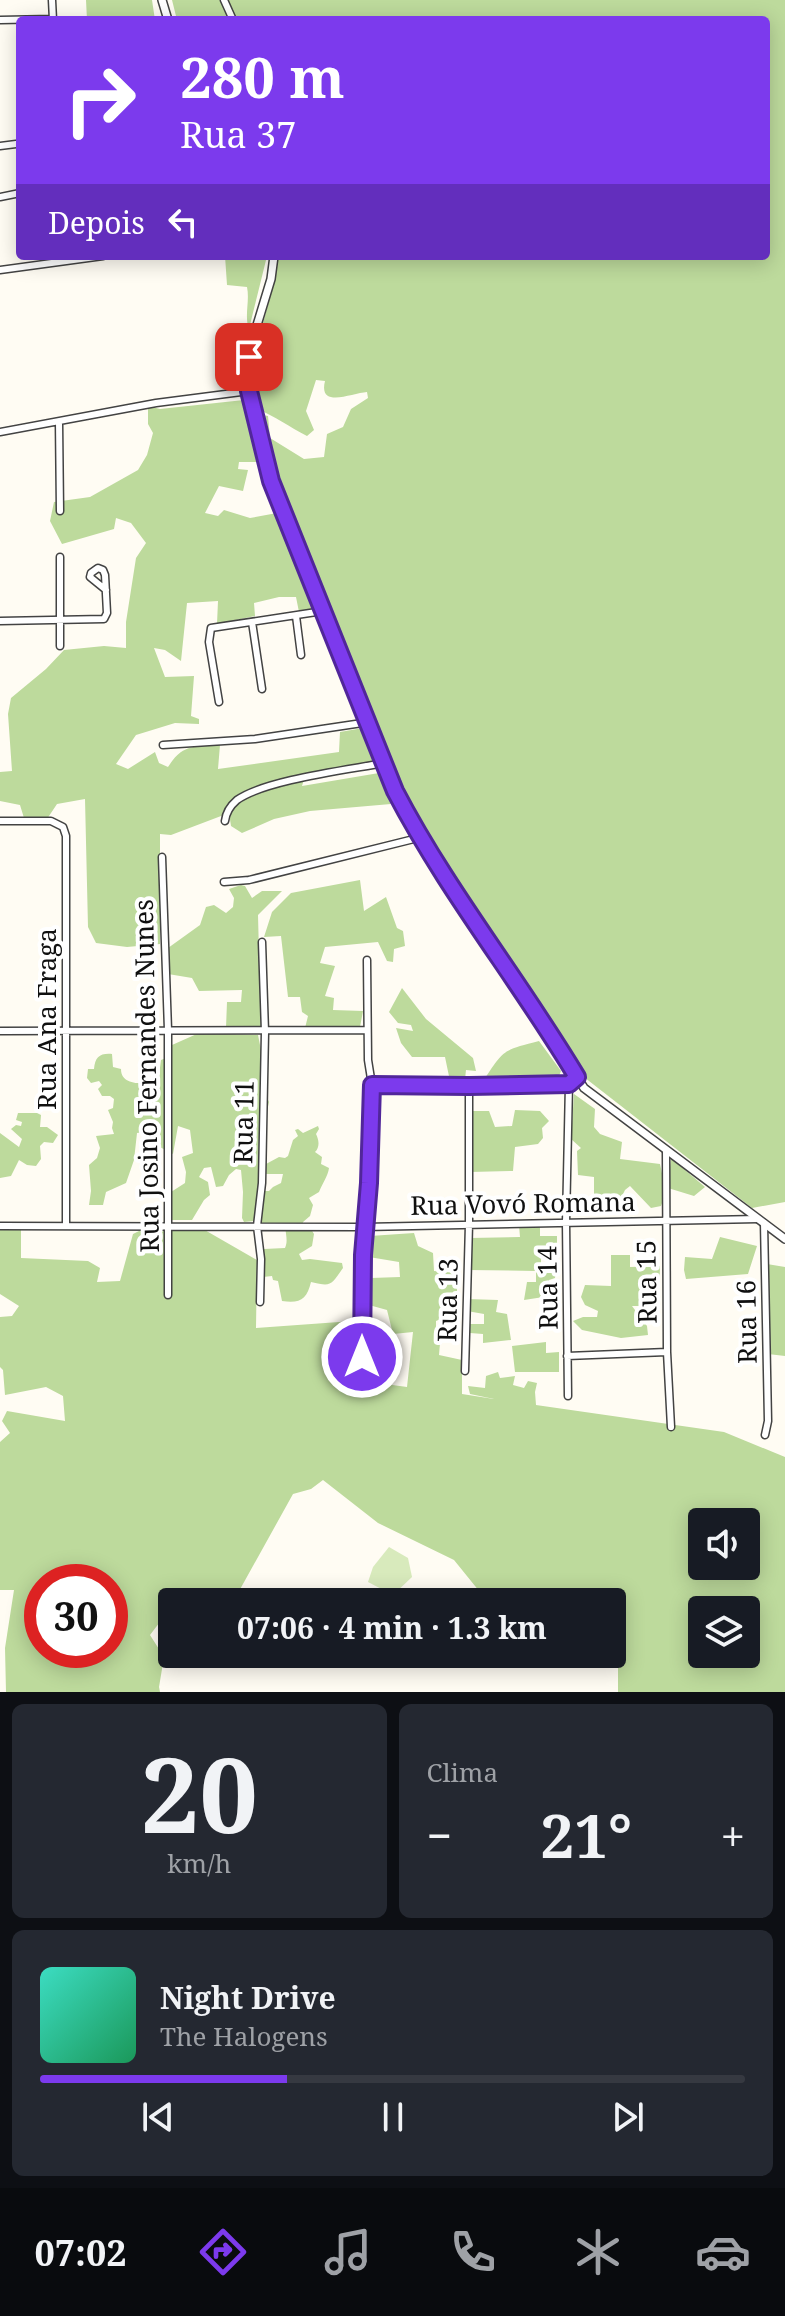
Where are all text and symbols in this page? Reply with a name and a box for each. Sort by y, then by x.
text: 280 m [180,38,345,114]
icon: right [48,48,152,152]
text: Rua 37 [180,110,296,159]
icon: left [161,200,205,244]
text: Depois [48,202,145,243]
pin [215,323,283,391]
icon: arrive [227,335,271,379]
street label: Rua Josino Fernandes Nunes [125,899,167,1253]
street label: Rua Ana Fraga [28,928,64,1110]
street label: Rua 11 [224,1080,262,1164]
street label: Rua Vovó Romana [410,1183,636,1223]
street label: Rua 15 [627,1240,665,1324]
street label: Rua 14 [528,1245,566,1330]
street label: Rua 13 [428,1258,466,1342]
street label: Rua 16 [727,1280,765,1364]
position arrow [320,1315,404,1399]
map controls [688,1508,760,1668]
button: sound [688,1508,760,1580]
speed limit sign: 30 [24,1564,128,1668]
button: layers [688,1596,760,1668]
text: 07:06 · 4 min · 1.3 km [237,1607,547,1648]
text: 20 [140,1722,258,1863]
text: Clima [427,1754,498,1790]
text: 21° [540,1794,632,1876]
text: − [427,1805,452,1865]
text: + [720,1805,745,1865]
text: km/h [167,1845,231,1881]
text: Night Drive [160,1977,336,2018]
text: The Halogens [160,2018,328,2054]
icon: previous [136,2095,180,2139]
icon: pause [371,2095,415,2139]
icon: next [606,2095,650,2139]
icon: directions [195,2224,251,2280]
icon: music [320,2224,376,2280]
icon: phone [445,2224,501,2280]
icon: climate [570,2224,626,2280]
icon: car [695,2224,751,2280]
text: 07:02 [34,2228,127,2277]

